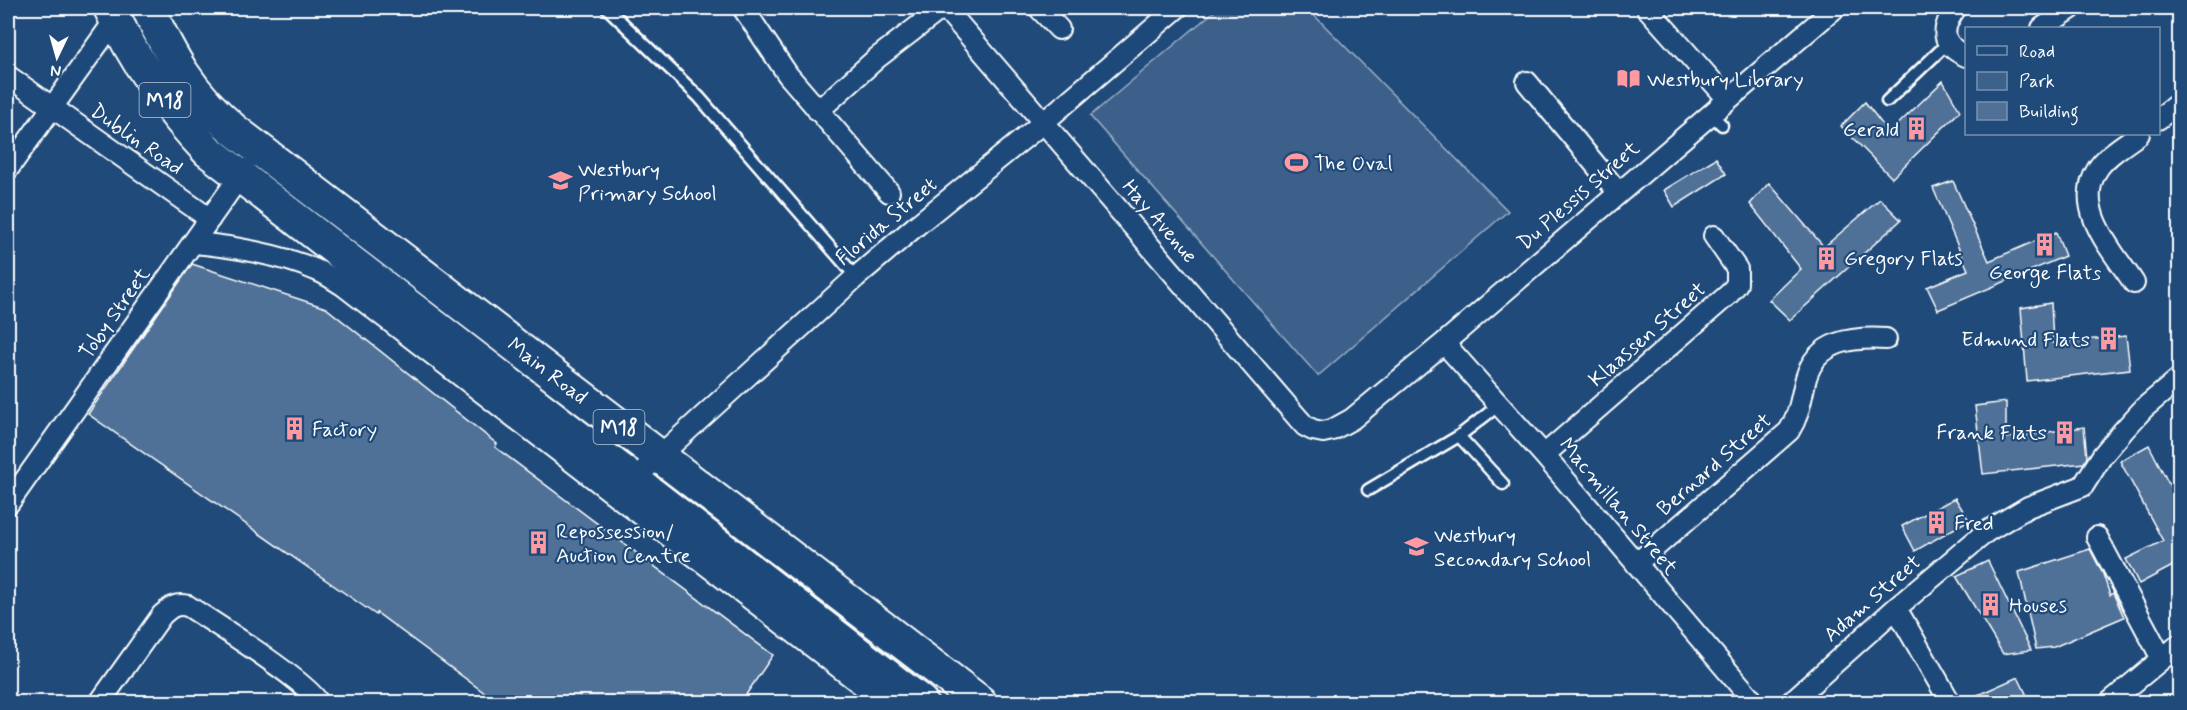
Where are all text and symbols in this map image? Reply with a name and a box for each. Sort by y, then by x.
north arrow [27,27,87,87]
legend [1965,27,2160,135]
text: Road [2019,40,2055,64]
text: N [50,60,62,81]
library icon: Westbury Library [1616,66,1642,92]
place label: Westbury Library [1647,66,1804,94]
text: Park [2019,70,2055,94]
road number: M18 [140,83,190,117]
street label: Dublin Road [84,97,189,182]
text: Building [2019,100,2079,126]
place label: Gerald [1843,116,1899,144]
building icon: Gerald [1904,116,1930,142]
street label: Du Plessis Street [1512,134,1646,257]
sports icon: The Oval [1283,150,1309,176]
place label: The Oval [1314,150,1393,178]
place label: Westbury Primary School [578,156,717,208]
school or university icon: Westbury Primary School [547,168,573,194]
street label: Florida Street [830,171,943,272]
street label: Hay Avenue [1115,174,1203,269]
building icon: George Flats [2032,231,2058,257]
building icon: Gregory Flats [1813,245,1839,271]
place label: Gregory Flats [1844,245,1963,274]
place label: George Flats [1989,259,2101,288]
street label: Toby Street [73,261,157,365]
street label: Klaassen Street [1583,276,1712,394]
place label: Edmund Flats [1961,326,2090,354]
building icon: Edmund Flats [2095,326,2121,352]
street label: Main Road [501,331,593,411]
street label: Bernard Street [1651,407,1778,522]
road number: M18 [594,410,644,444]
building icon: Factory [281,416,307,442]
place label: Factory [312,416,377,444]
place label: Frank Flats [1936,419,2047,447]
building icon: Frank Flats [2052,419,2078,445]
street label: Macmillan Street [1552,432,1685,582]
building icon: Fred [1923,510,1949,536]
place label: Fred [1954,510,1994,538]
place label: Repossession/ Auction Centre [556,518,691,570]
place label: Westbury Secondary School [1434,522,1591,574]
building icon: Repossession/ Auction Centre [525,530,551,556]
school or university icon: Westbury Secondary School [1403,534,1429,560]
street label: Adam Street [1818,549,1927,649]
building icon: Houses [1978,592,2004,618]
place label: Houses [2009,592,2067,620]

